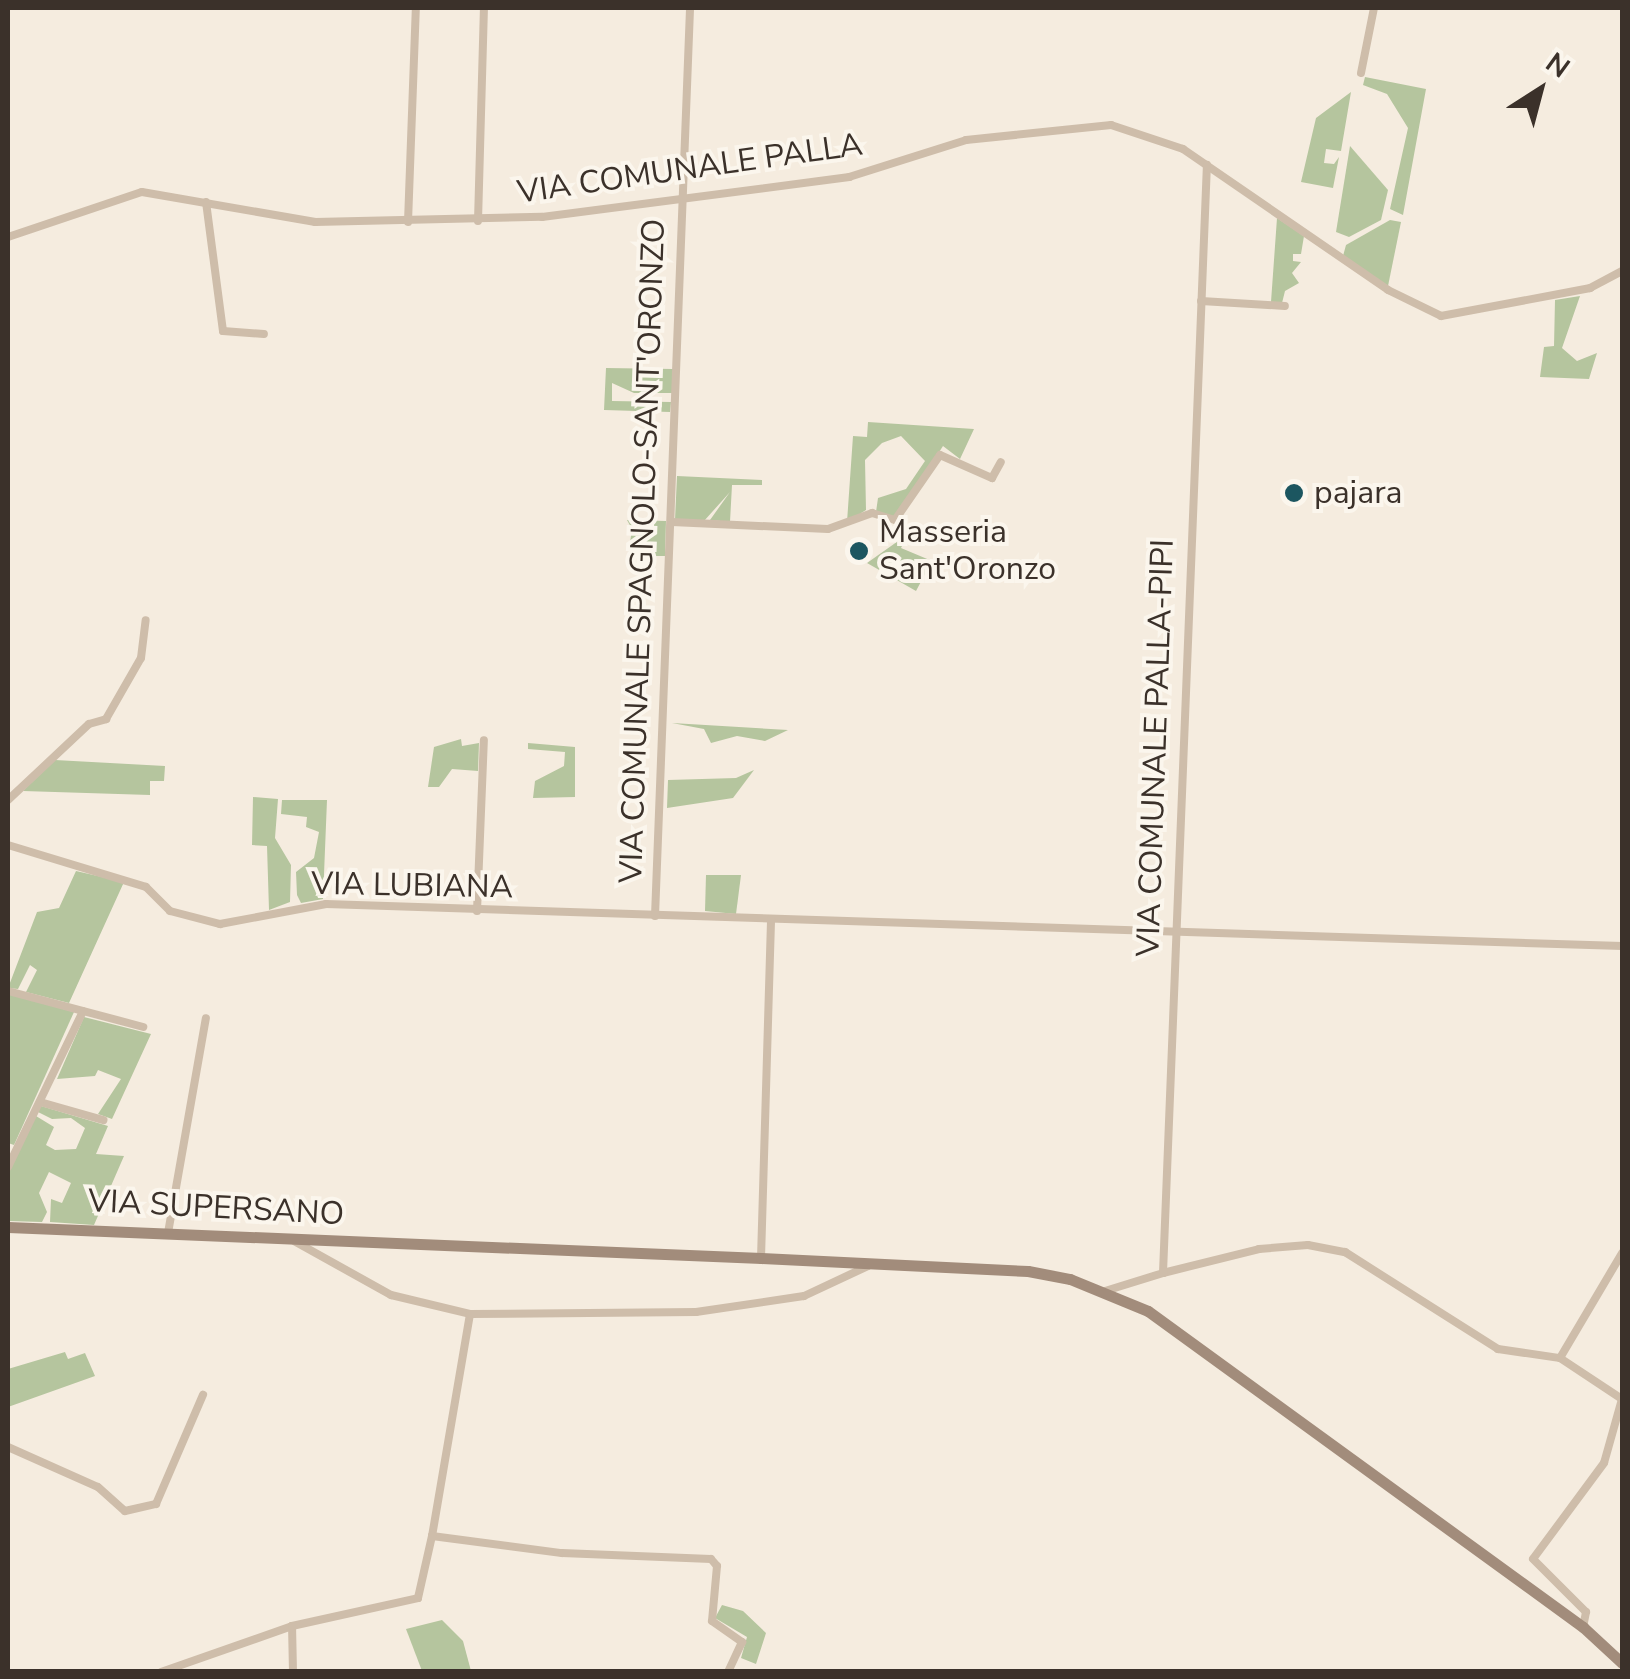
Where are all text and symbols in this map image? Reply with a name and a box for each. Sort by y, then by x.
north arrow [1490,40,1590,140]
text: N [1538,44,1577,87]
street label: VIA COMUNALE PALLA [515,126,865,212]
street label: VIA COMUNALE SPAGNOLO-SANT'ORONZO [612,218,674,884]
place label: pajara [1314,474,1402,512]
marker: pajara [1283,482,1305,504]
place label: Masseria Sant'Oronzo [879,514,1056,589]
street label: VIA COMUNALE PALLA-PIPI [1130,539,1182,957]
marker: Masseria Sant'Oronzo [848,540,870,562]
street label: VIA LUBIANA [311,865,513,907]
street label: VIA SUPERSANO [87,1182,345,1234]

